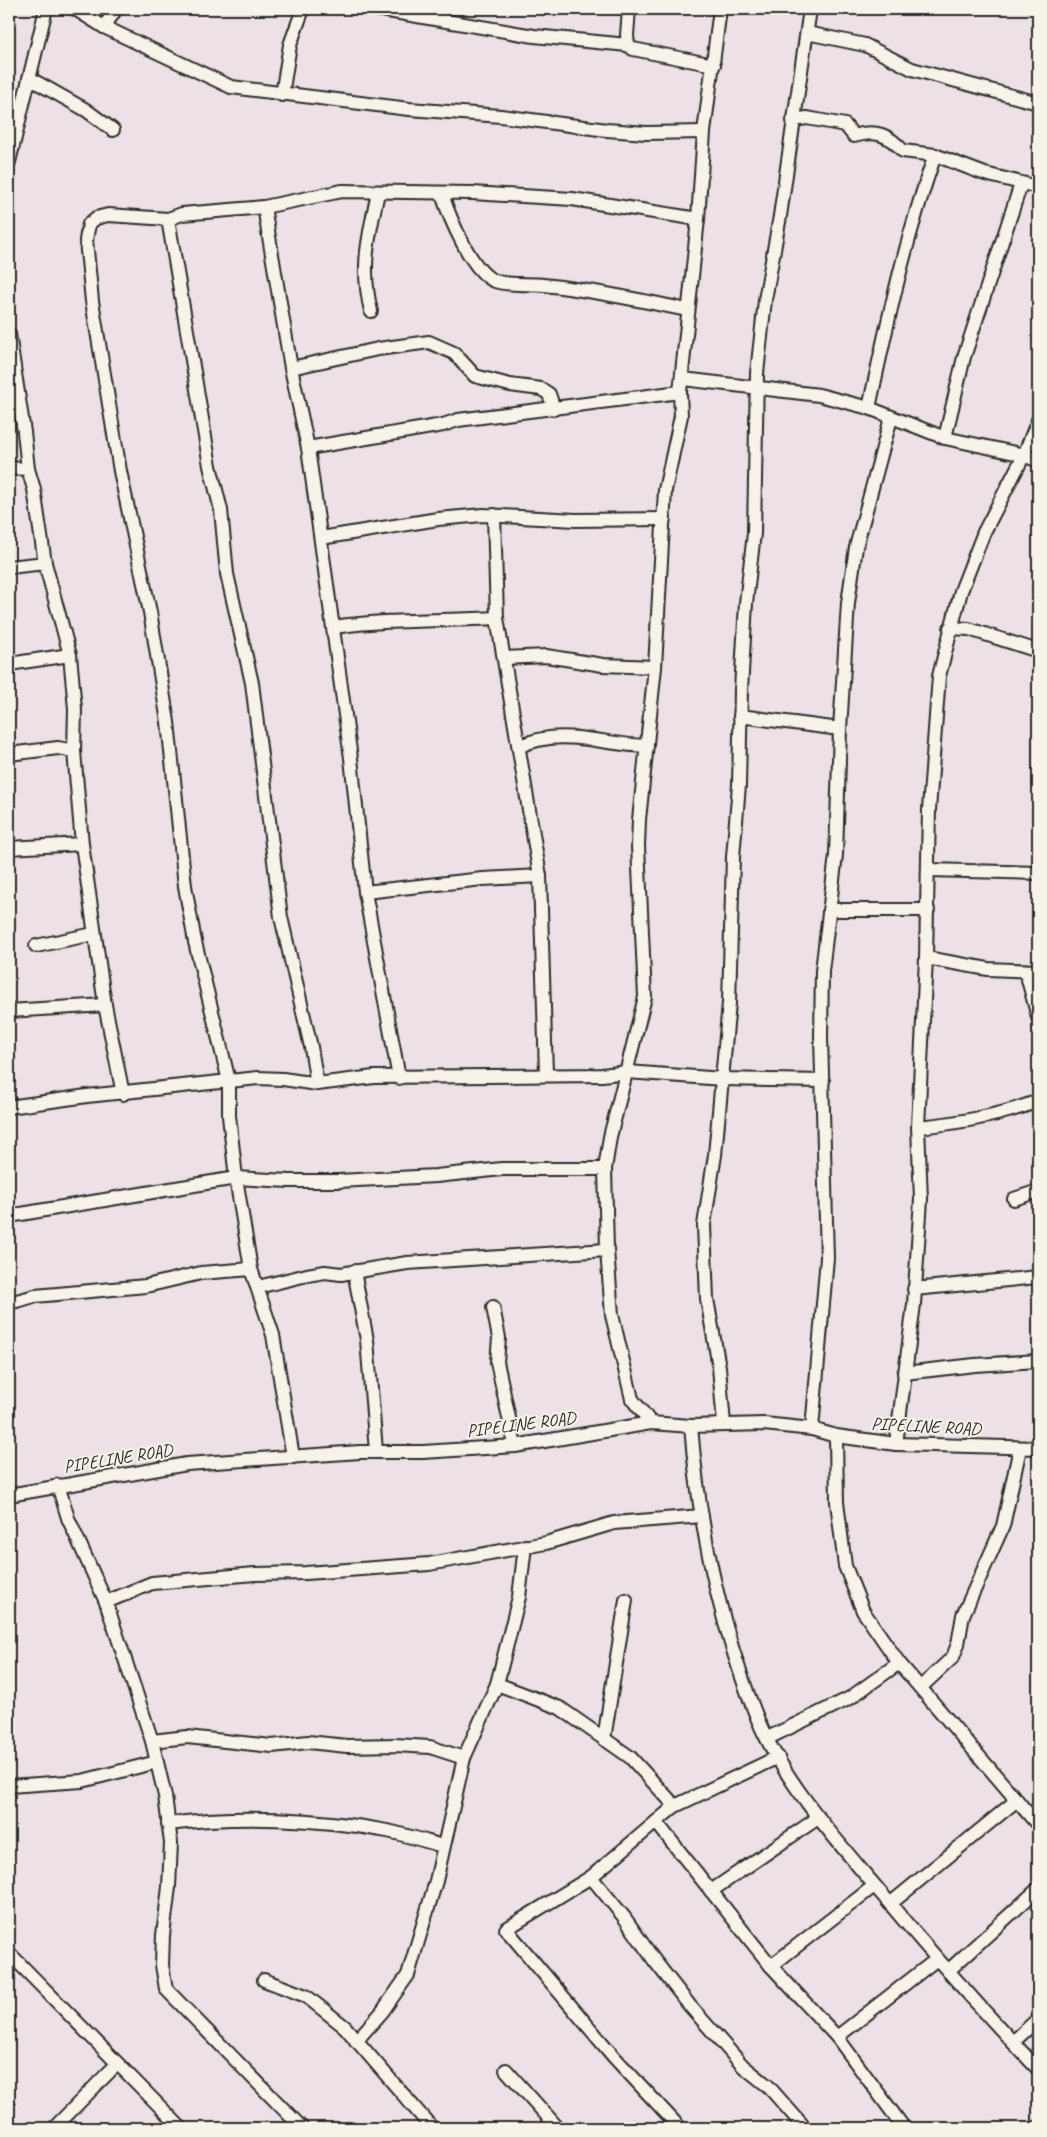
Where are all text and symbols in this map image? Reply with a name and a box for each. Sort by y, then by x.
street label: PIPELINE ROAD [465,1406,578,1442]
street label: PIPELINE ROAD [871,1412,983,1440]
street label: PIPELINE ROAD [62,1438,175,1477]

